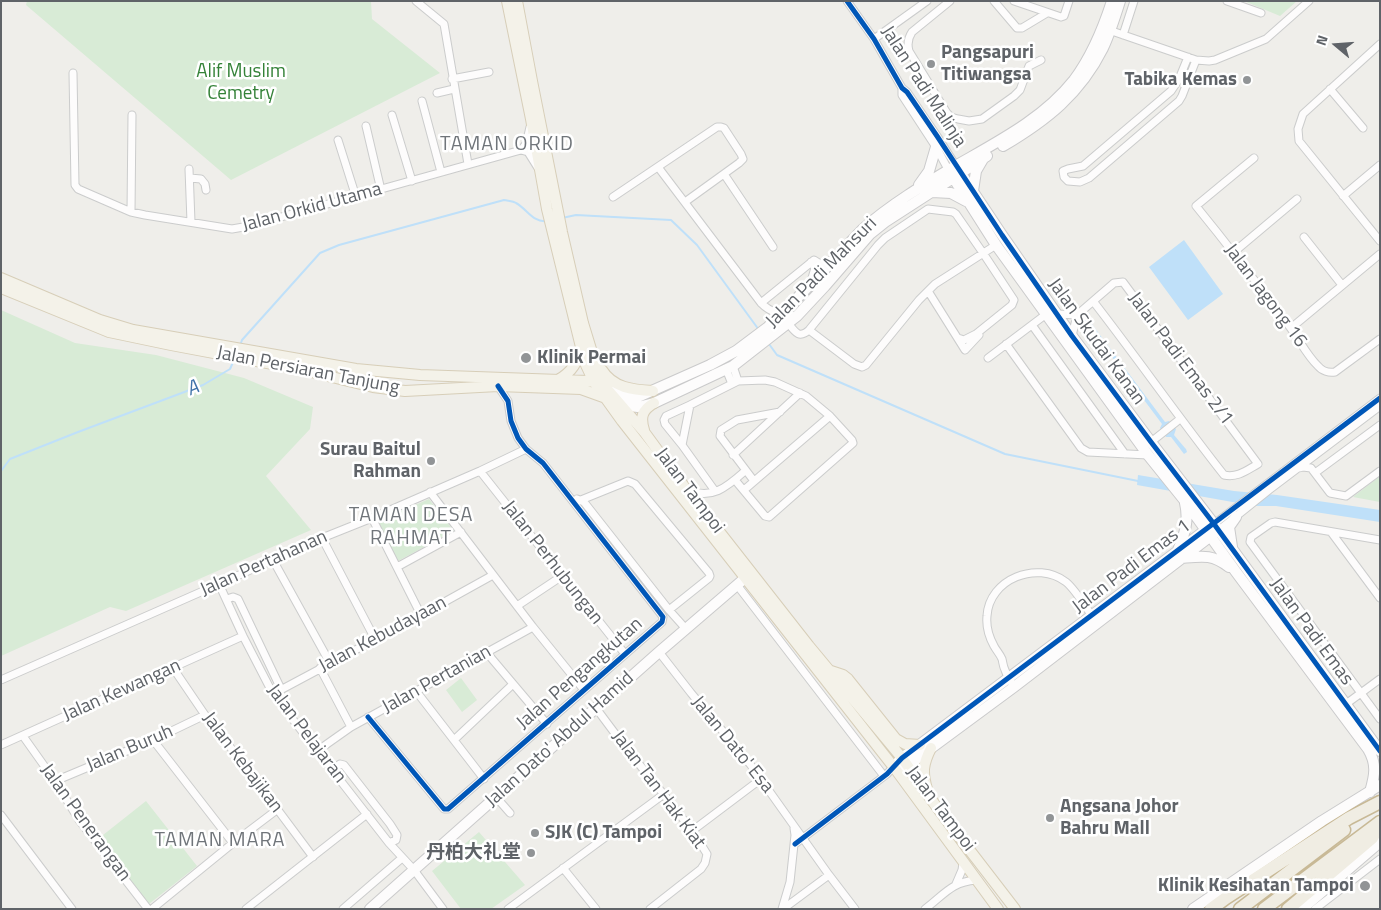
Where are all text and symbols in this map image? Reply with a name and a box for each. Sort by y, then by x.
north arrow [1311,20,1361,70]
street label: Jalan Padi Malinja [875,22,971,152]
text: N [1310,32,1333,48]
place label: Pangsapuri Titiwangsa [941,42,1034,86]
marker: Pangsapuri Titiwangsa [925,58,937,70]
park label: Alif Muslim Cemetry [196,61,286,105]
place label: Tabika Kemas [1125,69,1237,91]
marker: Tabika Kemas [1241,74,1253,86]
district label: TAMAN ORKID [439,133,575,157]
street label: Jalan Orkid Utama [240,178,384,238]
street label: Jalan Padi Mahsuri [762,213,882,333]
street label: Jalan Jagong 16 [1219,240,1311,352]
street label: Jalan Skudai Kanan [1042,274,1150,410]
street label: Jalan Padi Emas 2/1 [1123,288,1237,430]
street label: Jalan Persiaran Tanjung [215,342,401,400]
place label: Klinik Permai [537,347,646,369]
marker: Klinik Permai [519,351,533,365]
water label: A [183,376,203,402]
place label: Surau Baitul Rahman [320,439,421,483]
street label: Jalan Tampoi [649,444,729,538]
marker: Surau Baitul Rahman [425,455,437,467]
street label: Jalan Perhubungan [497,497,607,629]
district label: TAMAN DESA RAHMAT [347,504,475,551]
street label: Jalan Padi Emas 1 [1068,515,1196,619]
street label: Jalan Pertahanan [197,526,331,602]
street label: Jalan Padi Emas [1264,574,1358,690]
street label: Jalan Kebudayaan [315,592,451,678]
street label: Jalan Pengangkutan [512,613,648,735]
street label: Jalan Pertanian [379,641,495,719]
street label: Jalan Kewangan [59,655,185,727]
street label: Jalan Dato' Abdul Hamid [481,667,639,813]
street label: Jalan Pelajaran [261,680,351,788]
street label: Jalan Dato' Esa [686,692,778,798]
street label: Jalan Kebajikan [197,708,287,818]
street label: Jalan Buruh [83,721,177,777]
street label: Jalan Tan Hak Kiat [606,726,710,854]
street label: Jalan Penerangan [35,760,135,886]
street label: Jalan Tampoi [900,762,980,856]
place label: Angsana Johor Bahru Mall [1060,796,1179,840]
marker: Angsana Johor Bahru Mall [1044,812,1056,824]
place label: SJK (C) Tampoi [545,822,662,844]
marker: SJK (C) Tampoi [529,827,541,839]
district label: TAMAN MARA [153,829,287,853]
place label: 丹柏大礼堂 [426,842,521,864]
marker: 丹柏大礼堂 [525,847,537,859]
place label: Klinik Kesihatan Tampoi [1158,875,1354,897]
marker: Klinik Kesihatan Tampoi [1358,879,1372,893]

